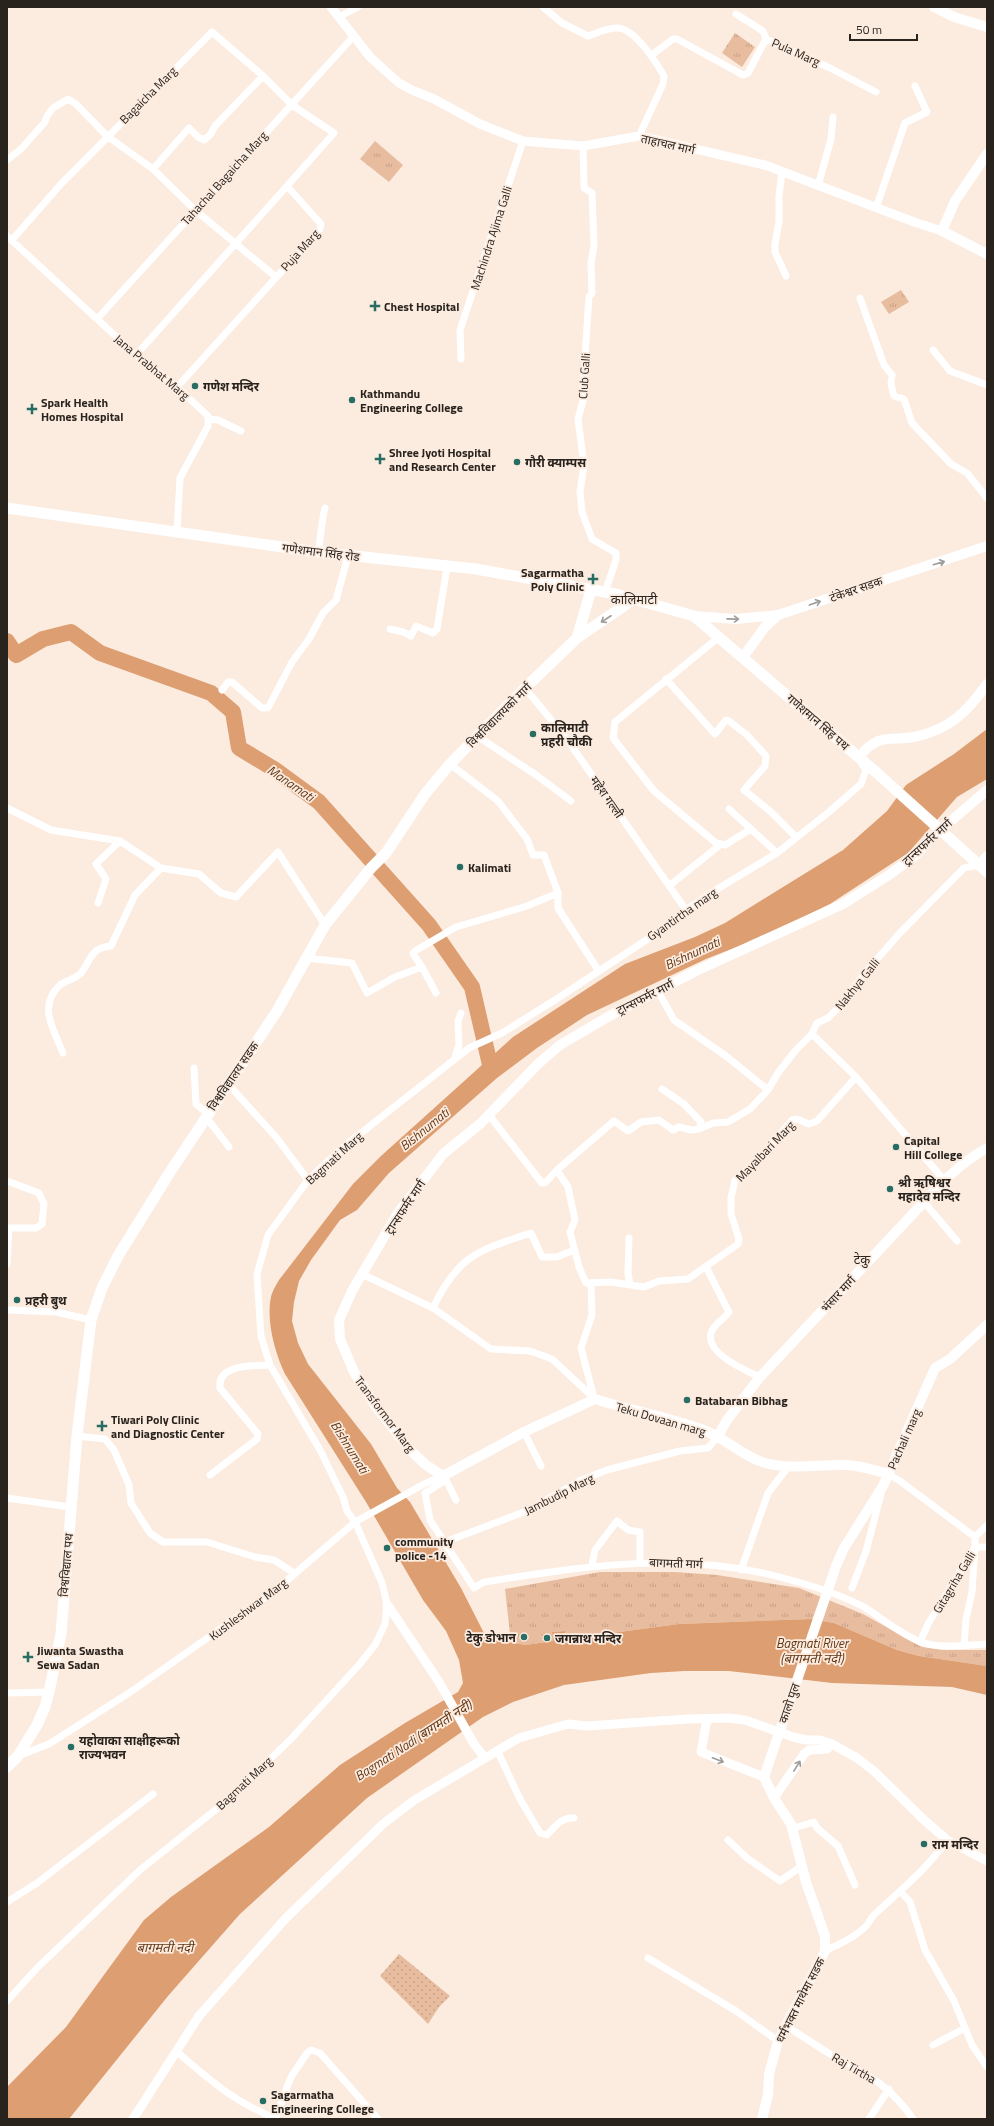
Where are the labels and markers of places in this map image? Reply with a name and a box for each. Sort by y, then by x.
place label: Chest Hospital [384,297,459,316]
marker: Chest Hospital [369,300,381,312]
place label: गणेश मन्दिर [203,377,260,396]
marker: गणेश मन्दिर [190,381,200,391]
place label: Kathmandu Engineering College [360,384,463,417]
place label: Spark Health Homes Hospital [41,393,123,426]
marker: Kathmandu Engineering College [347,395,357,405]
marker: Spark Health Homes Hospital [26,403,38,415]
place label: Shree Jyoti Hospital and Research Center [389,443,496,476]
marker: Shree Jyoti Hospital and Research Center [374,453,386,465]
place label: गौरी क्याम्पस [525,453,587,472]
marker: गौरी क्याम्पस [512,457,522,467]
place label: Sagarmatha Poly Clinic [521,563,584,596]
marker: Sagarmatha Poly Clinic [587,573,599,585]
place label: कालिमाटी प्रहरी चौकी [541,718,592,751]
marker: कालिमाटी प्रहरी चौकी [528,729,538,739]
place label: Kalimati [468,858,511,877]
marker: Kalimati [455,862,465,872]
place label: Capital Hill College [904,1131,962,1164]
marker: Capital Hill College [891,1142,901,1152]
place label: श्री ऋषिश्वर महादेव मन्दिर [898,1173,961,1206]
marker: श्री ऋषिश्वर महादेव मन्दिर [885,1184,895,1194]
place label: प्रहरी बुथ [25,1291,67,1310]
marker: प्रहरी बुथ [12,1295,22,1305]
place label: Batabaran Bibhag [695,1391,788,1410]
marker: Batabaran Bibhag [682,1395,692,1405]
place label: Tiwari Poly Clinic and Diagnostic Center [111,1410,225,1443]
marker: Tiwari Poly Clinic and Diagnostic Center [96,1420,108,1432]
place label: community police -14 [395,1532,454,1565]
marker: community police -14 [382,1543,392,1553]
place label: टेकु डोभान [466,1628,517,1647]
place label: जगन्नाथ मन्दिर [555,1629,622,1648]
marker: टेकु डोभान [519,1632,529,1642]
marker: जगन्नाथ मन्दिर [542,1633,552,1643]
place label: Jiwanta Swastha Sewa Sadan [37,1641,124,1674]
marker: Jiwanta Swastha Sewa Sadan [22,1651,34,1663]
place label: यहोवाका साक्षीहरूको राज्यभवन [79,1731,180,1764]
marker: यहोवाका साक्षीहरूको राज्यभवन [66,1742,76,1752]
place label: राम मन्दिर [932,1835,979,1854]
marker: राम मन्दिर [919,1839,929,1849]
place label: Sagarmatha Engineering College [271,2085,374,2118]
marker: Sagarmatha Engineering College [258,2096,268,2106]

